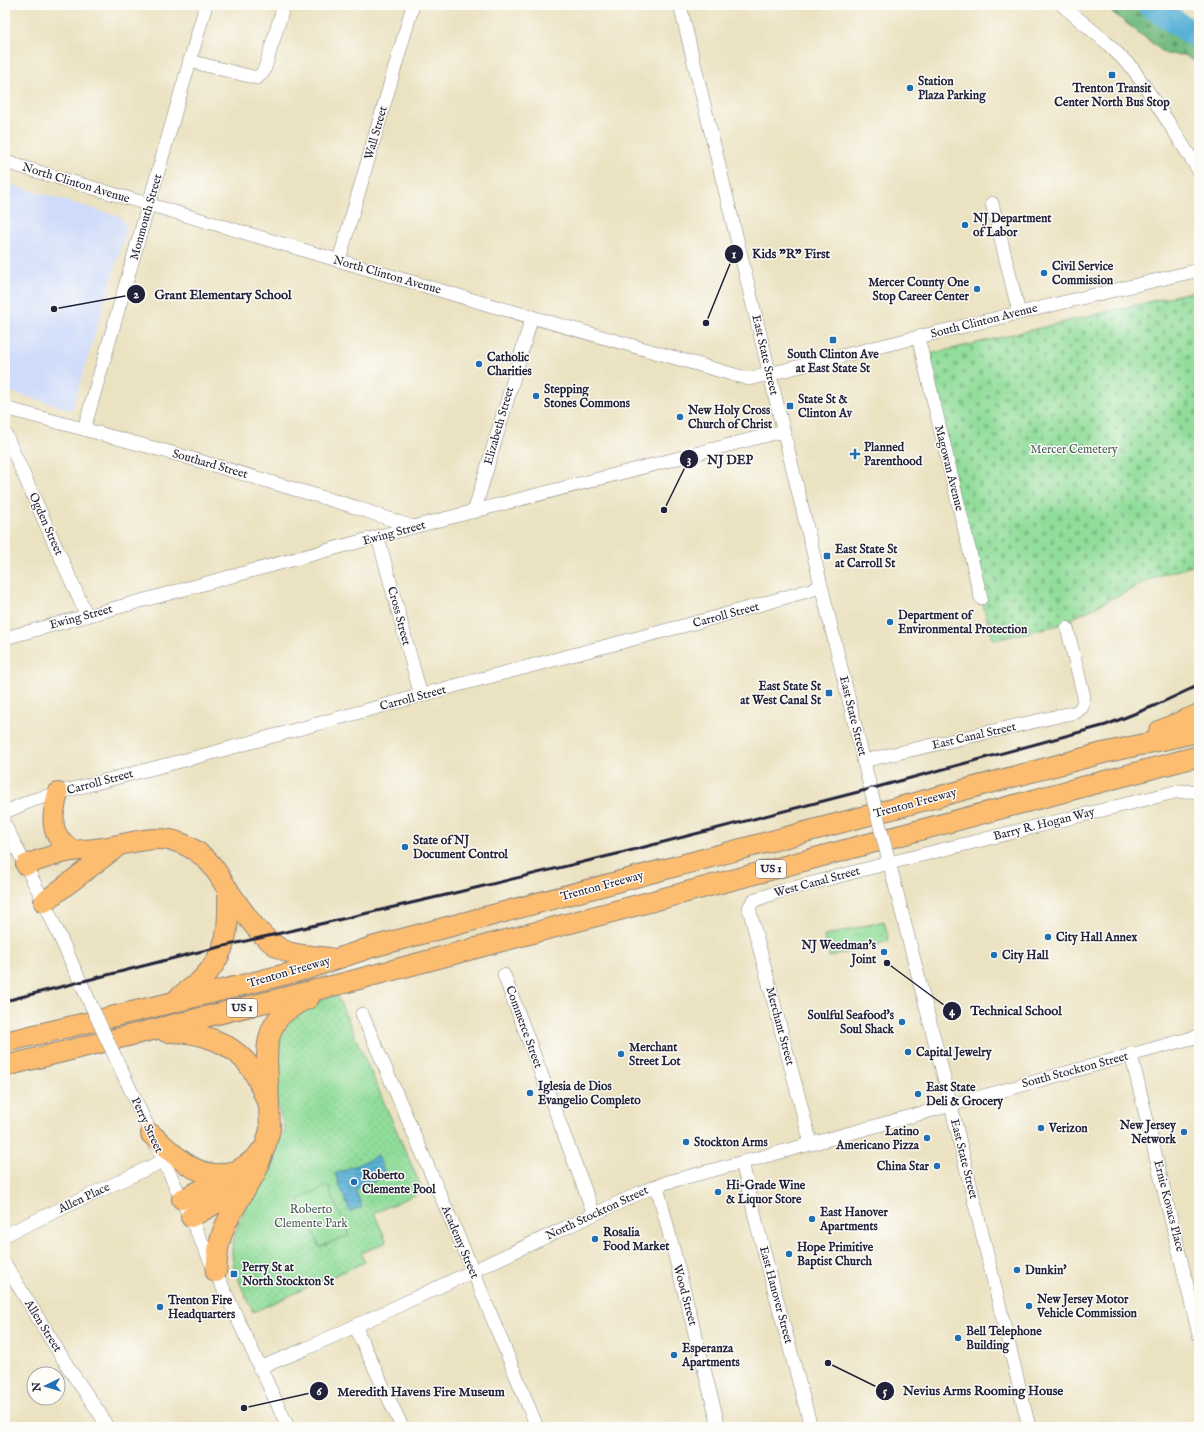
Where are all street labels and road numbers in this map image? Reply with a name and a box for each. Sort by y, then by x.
street label: Wall Street [361,105,391,161]
street label: North Clinton Avenue [20,160,132,207]
street label: Monmouth Street [127,172,165,262]
street label: North Clinton Avenue [331,252,443,298]
street label: South Clinton Avenue [929,300,1039,342]
street label: East State Street [748,313,782,397]
street label: Elizabeth Street [481,385,517,467]
street label: Magowan Avenue [931,423,967,513]
street label: Southard Street [171,446,249,482]
street label: Ogden Street [25,490,67,558]
street label: Ewing Street [361,517,427,549]
street label: Cross Street [384,585,414,647]
street label: Carroll Street [691,599,761,631]
street label: Ewing Street [48,601,114,633]
street label: East State Street [836,674,870,758]
street label: Carroll Street [378,682,448,714]
street label: East Canal Street [931,719,1017,753]
street label: Carroll Street [65,766,135,798]
street label: Trenton Freeway [872,785,958,821]
street label: Barry R. Hogan Way [992,804,1096,844]
road number: US 1 [756,860,786,878]
street label: West Canal Street [772,863,862,901]
street label: Trenton Freeway [559,868,645,904]
street label: Trenton Freeway [246,953,332,991]
street label: Commerce Street [502,984,546,1070]
street label: Merchant Street [762,985,798,1067]
road number: US 1 [227,999,257,1017]
street label: South Stockton Street [1020,1049,1130,1091]
street label: Perry Street [128,1095,166,1155]
street label: East State Street [947,1117,981,1201]
street label: Ernie Kovacs Place [1150,1159,1188,1254]
street label: Allen Place [55,1179,113,1217]
street label: North Stockton Street [543,1183,651,1243]
street label: Academy Street [437,1202,482,1281]
street label: East Hanover Street [756,1245,796,1345]
street label: Wood Street [670,1263,700,1327]
street label: Allen Street [20,1296,65,1355]

